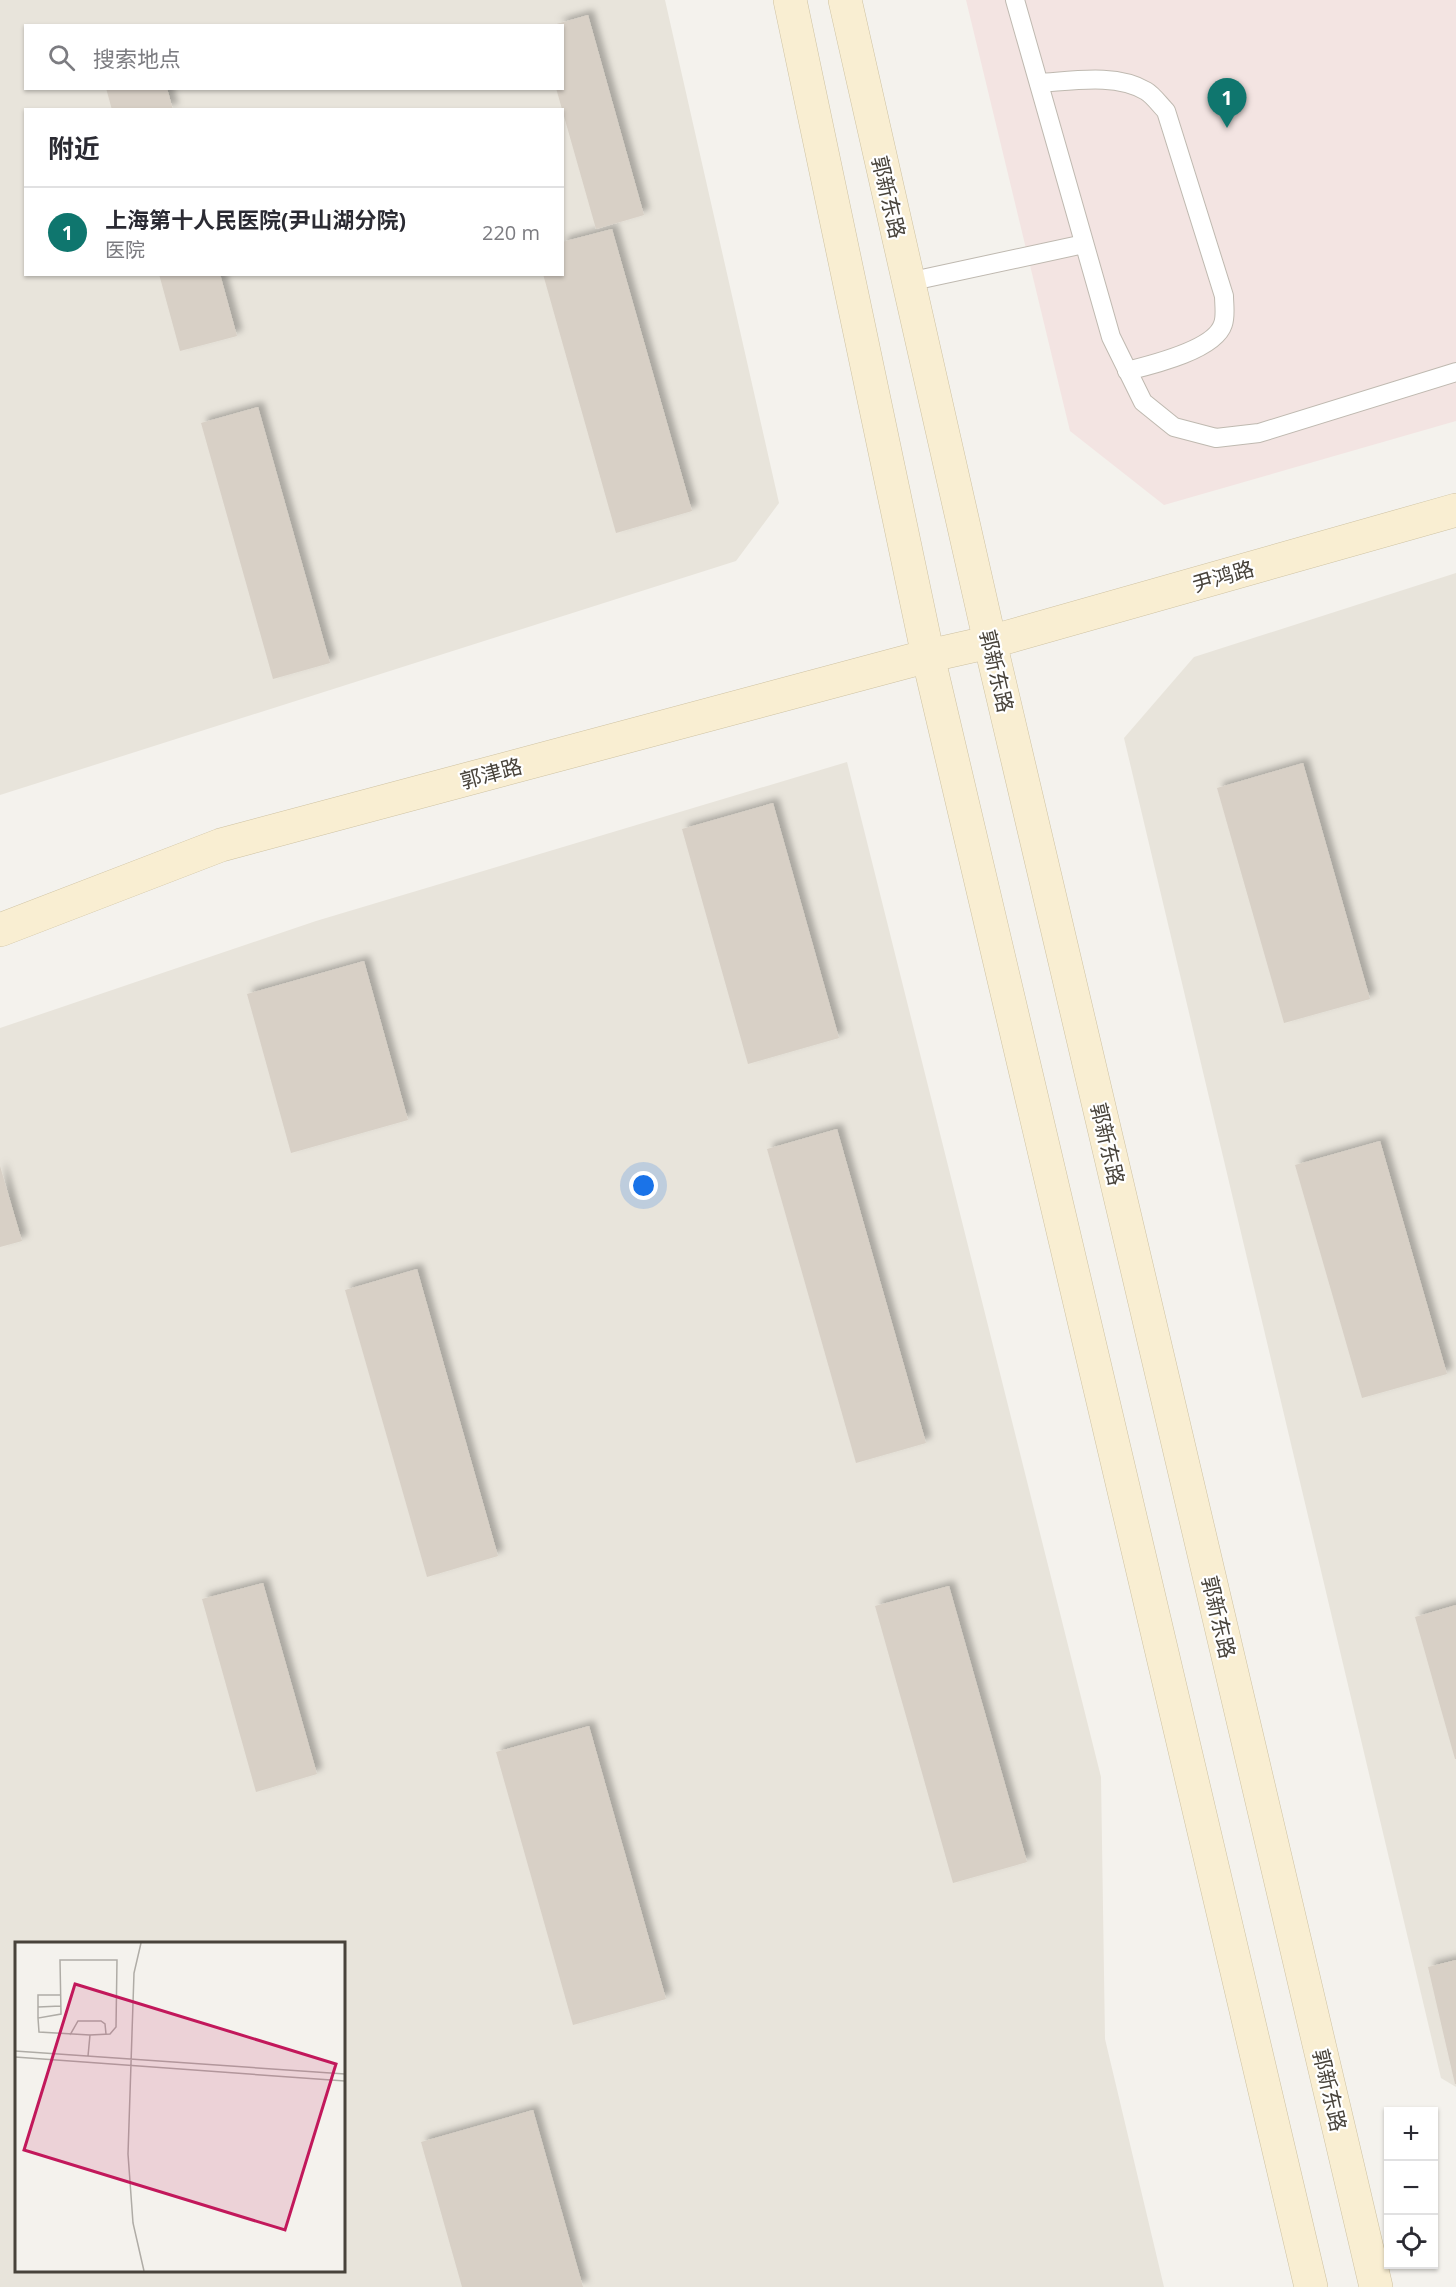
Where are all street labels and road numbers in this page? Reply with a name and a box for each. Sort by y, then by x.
street label: 郭新东路 [866,153,912,241]
street label: 尹鸿路 [1189,554,1257,598]
street label: 郭新东路 [974,627,1020,715]
street label: 郭津路 [457,751,525,795]
street label: 郭新东路 [1085,1100,1131,1188]
street label: 郭新东路 [1196,1573,1242,1661]
street label: 郭新东路 [1307,2046,1353,2134]

